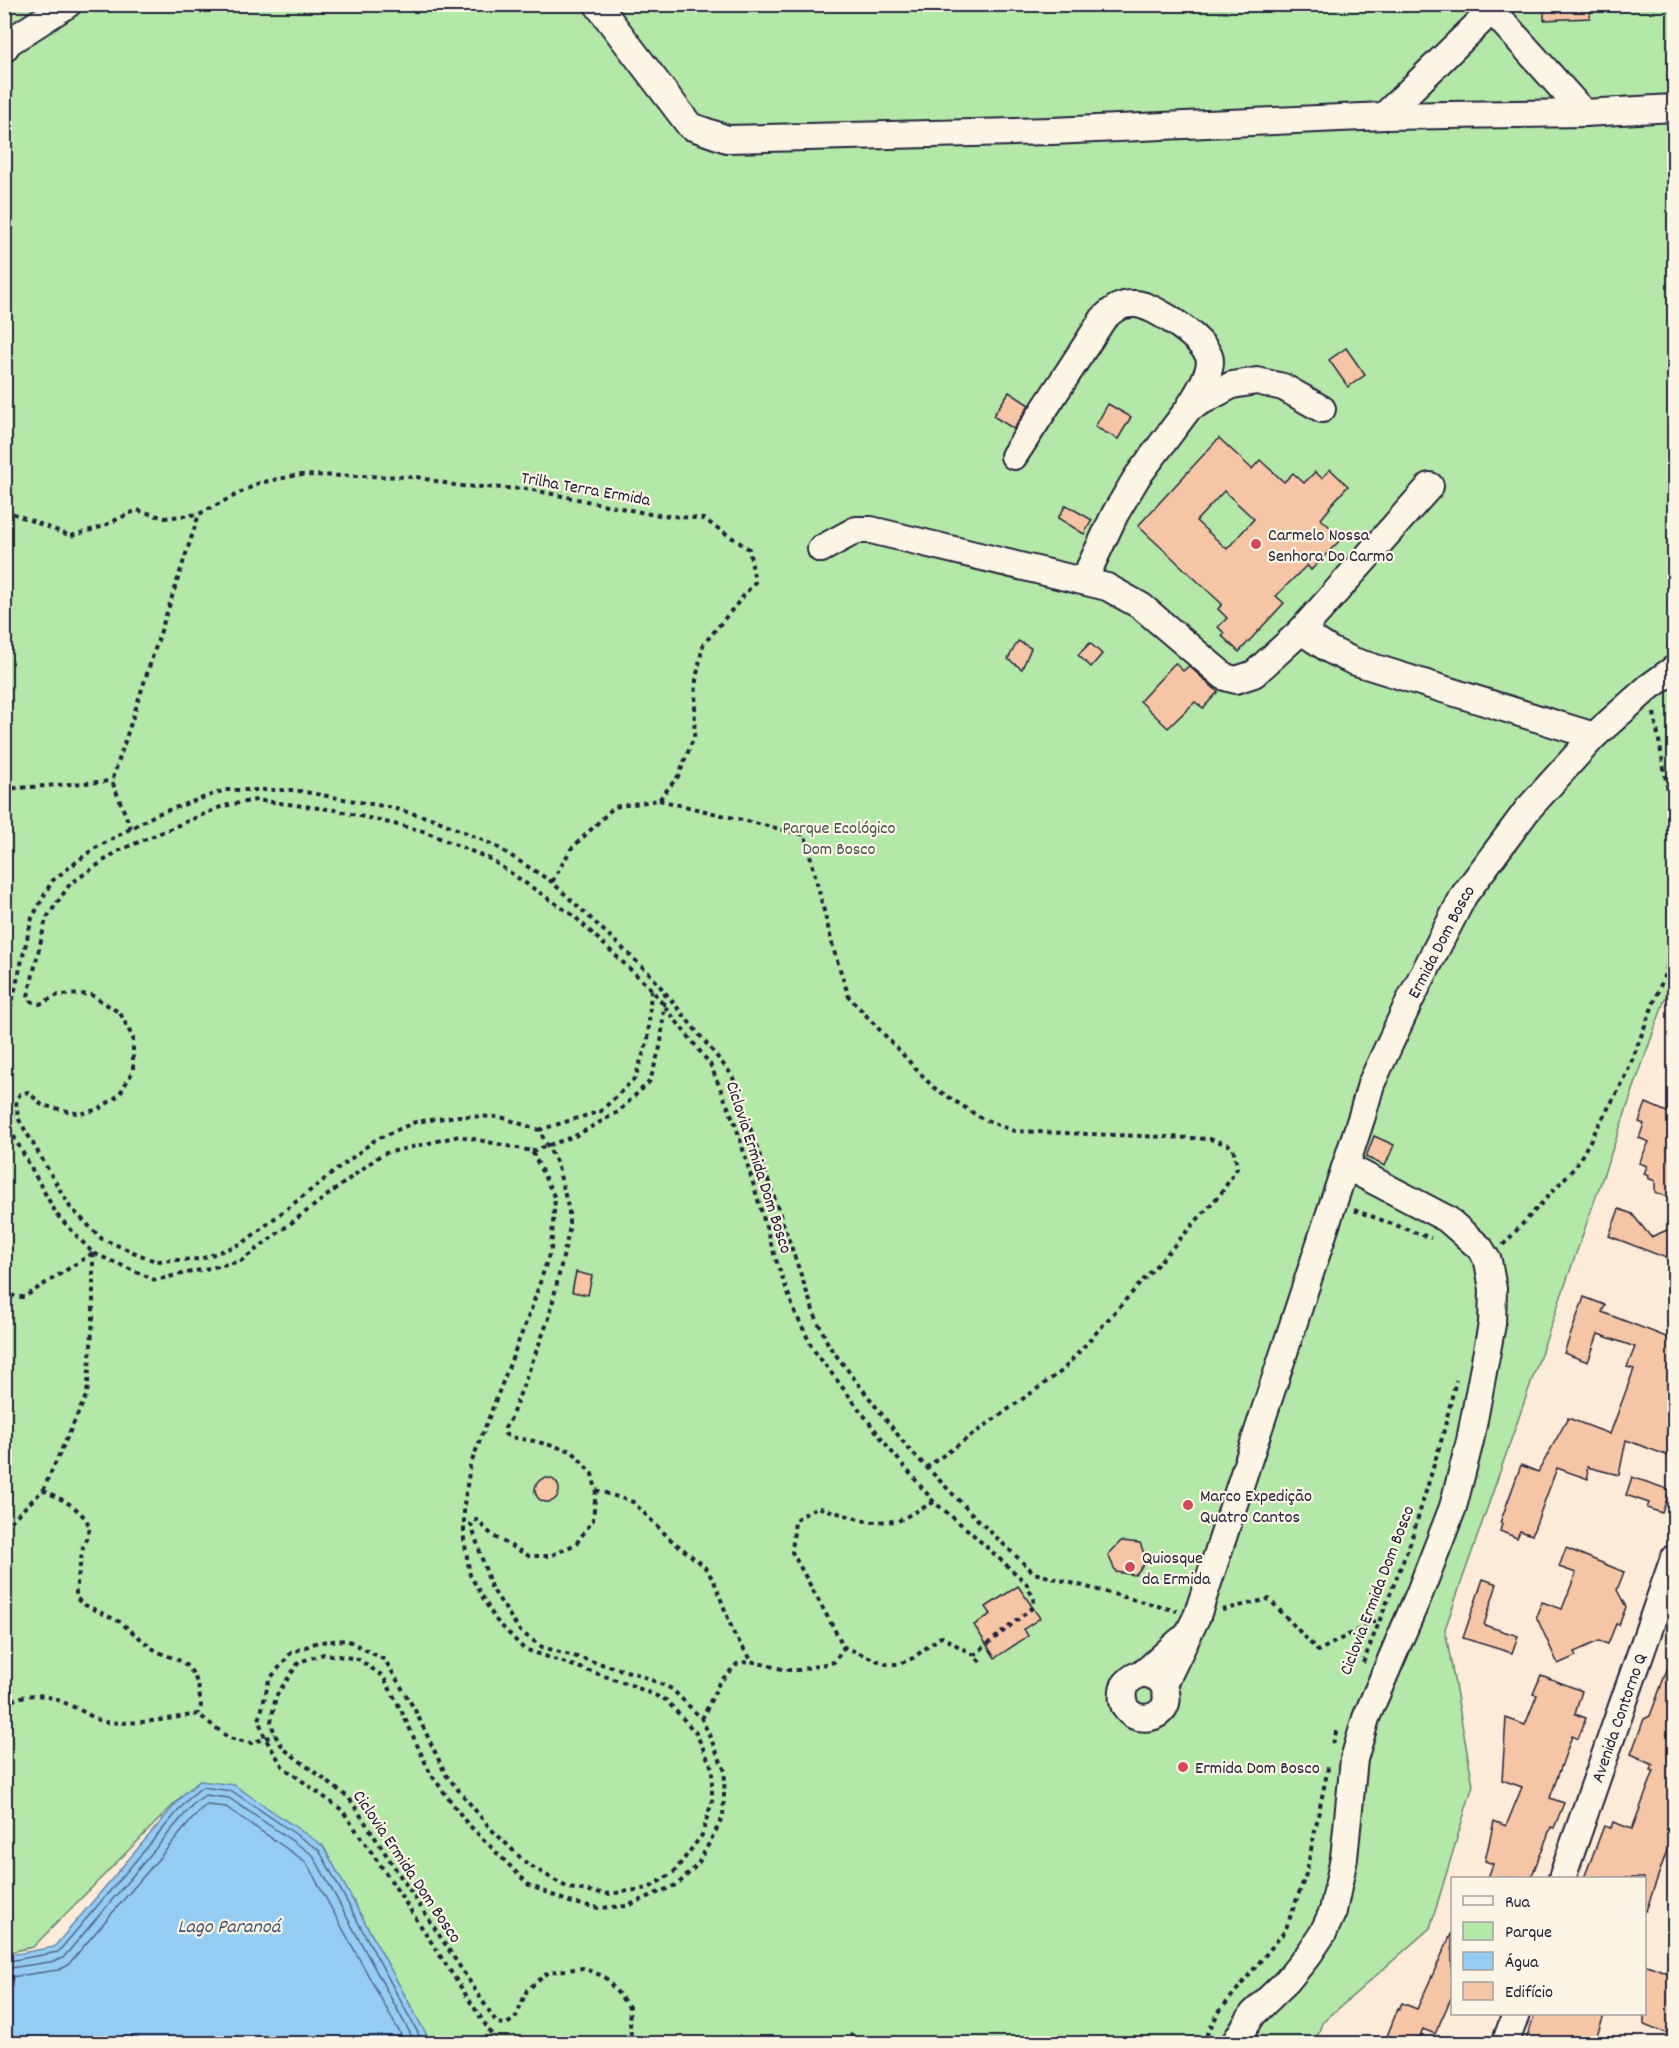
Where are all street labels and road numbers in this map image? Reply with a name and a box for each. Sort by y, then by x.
street label: Trilha Terra Ermida [519,467,653,514]
street label: Ermida Dom Bosco [1403,881,1482,1004]
street label: Ciclovia Ermida Dom Bosco [718,1078,797,1257]
street label: Ciclovia Ermida Dom Bosco [1334,1503,1422,1679]
street label: Avenida Contorno Q [1586,1650,1655,1786]
street label: Ciclovia Ermida Dom Bosco [345,1786,467,1949]

